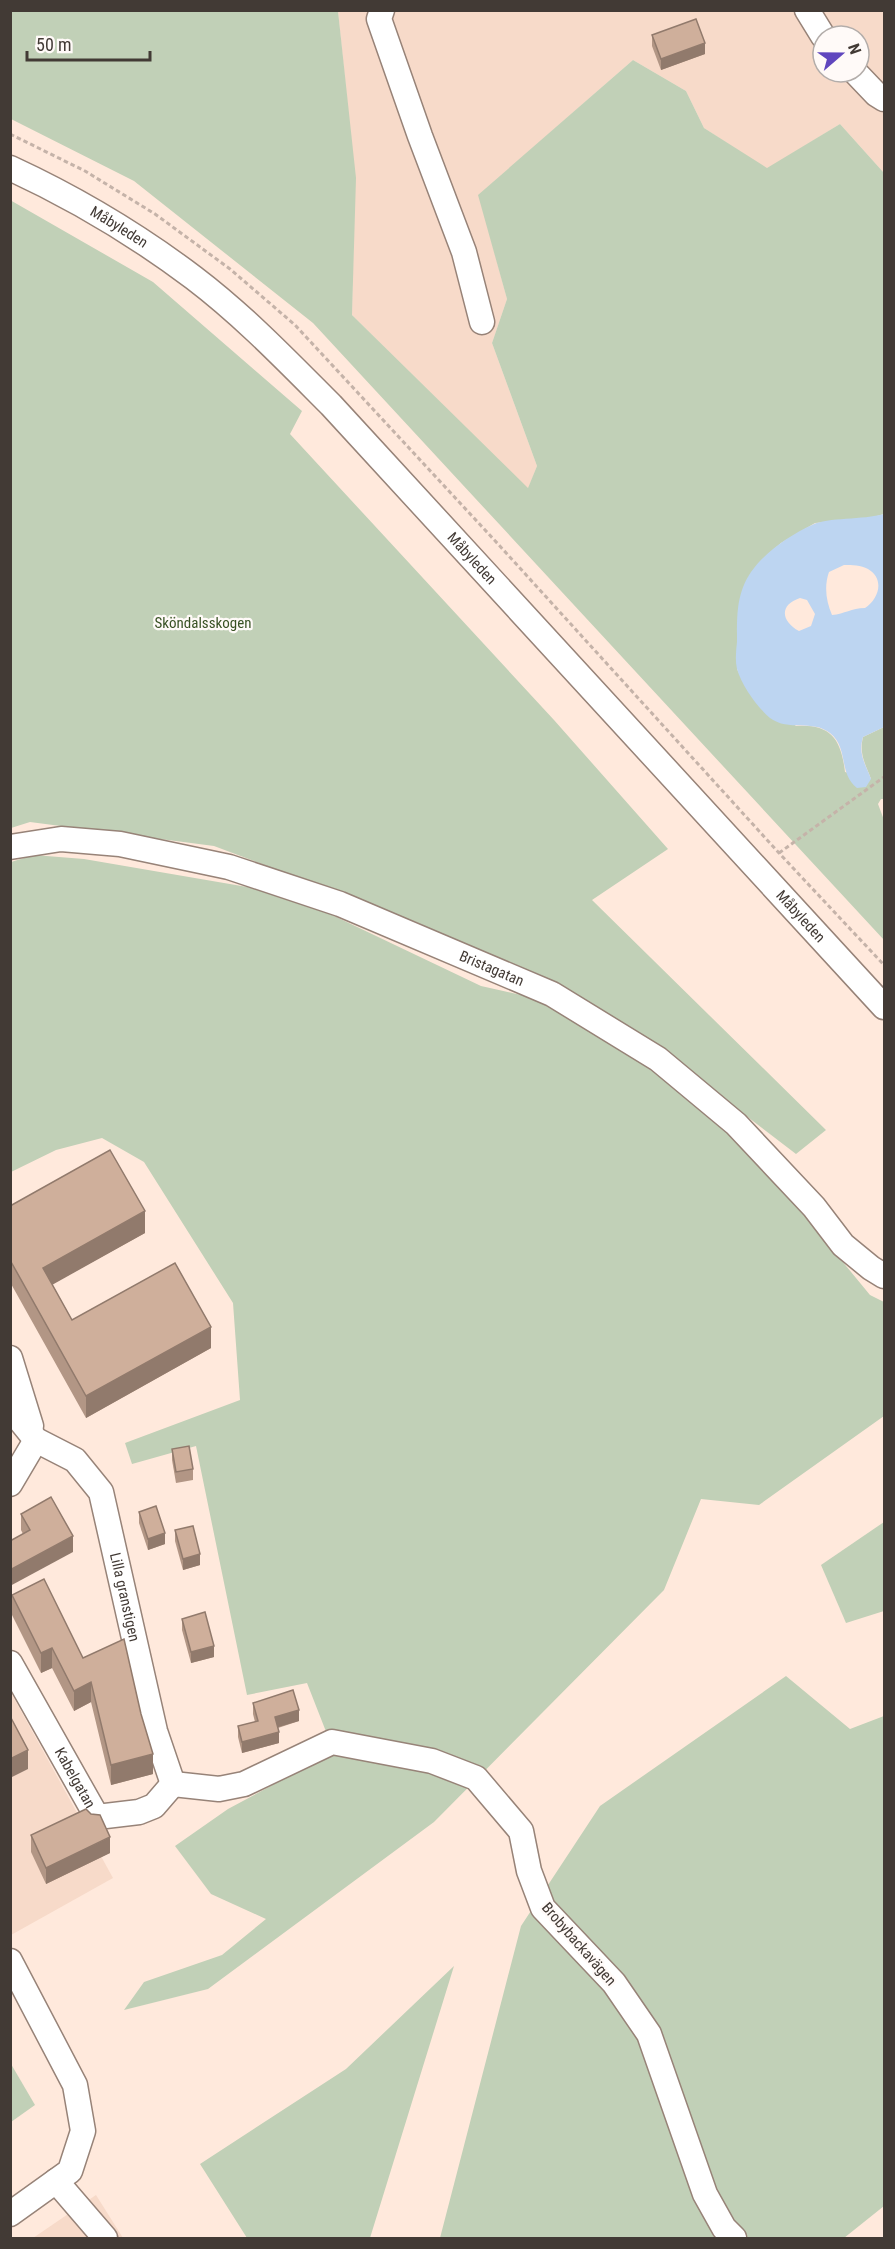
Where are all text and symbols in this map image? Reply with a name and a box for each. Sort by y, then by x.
scale bar [27,24,150,62]
north arrow [811,24,871,84]
text: 50 m [36,34,71,55]
text: N [844,41,865,57]
street label: Måbyleden [87,202,151,252]
street label: Måbyleden [444,529,500,588]
park label: Sköndalsskogen [154,614,252,632]
street label: Måbyleden [772,887,829,946]
street label: Bristagatan [457,947,527,990]
street label: Lilla granstigen [106,1551,144,1643]
street label: Kabelgatan [51,1744,99,1811]
street label: Brobybackavägen [538,1899,620,1989]

